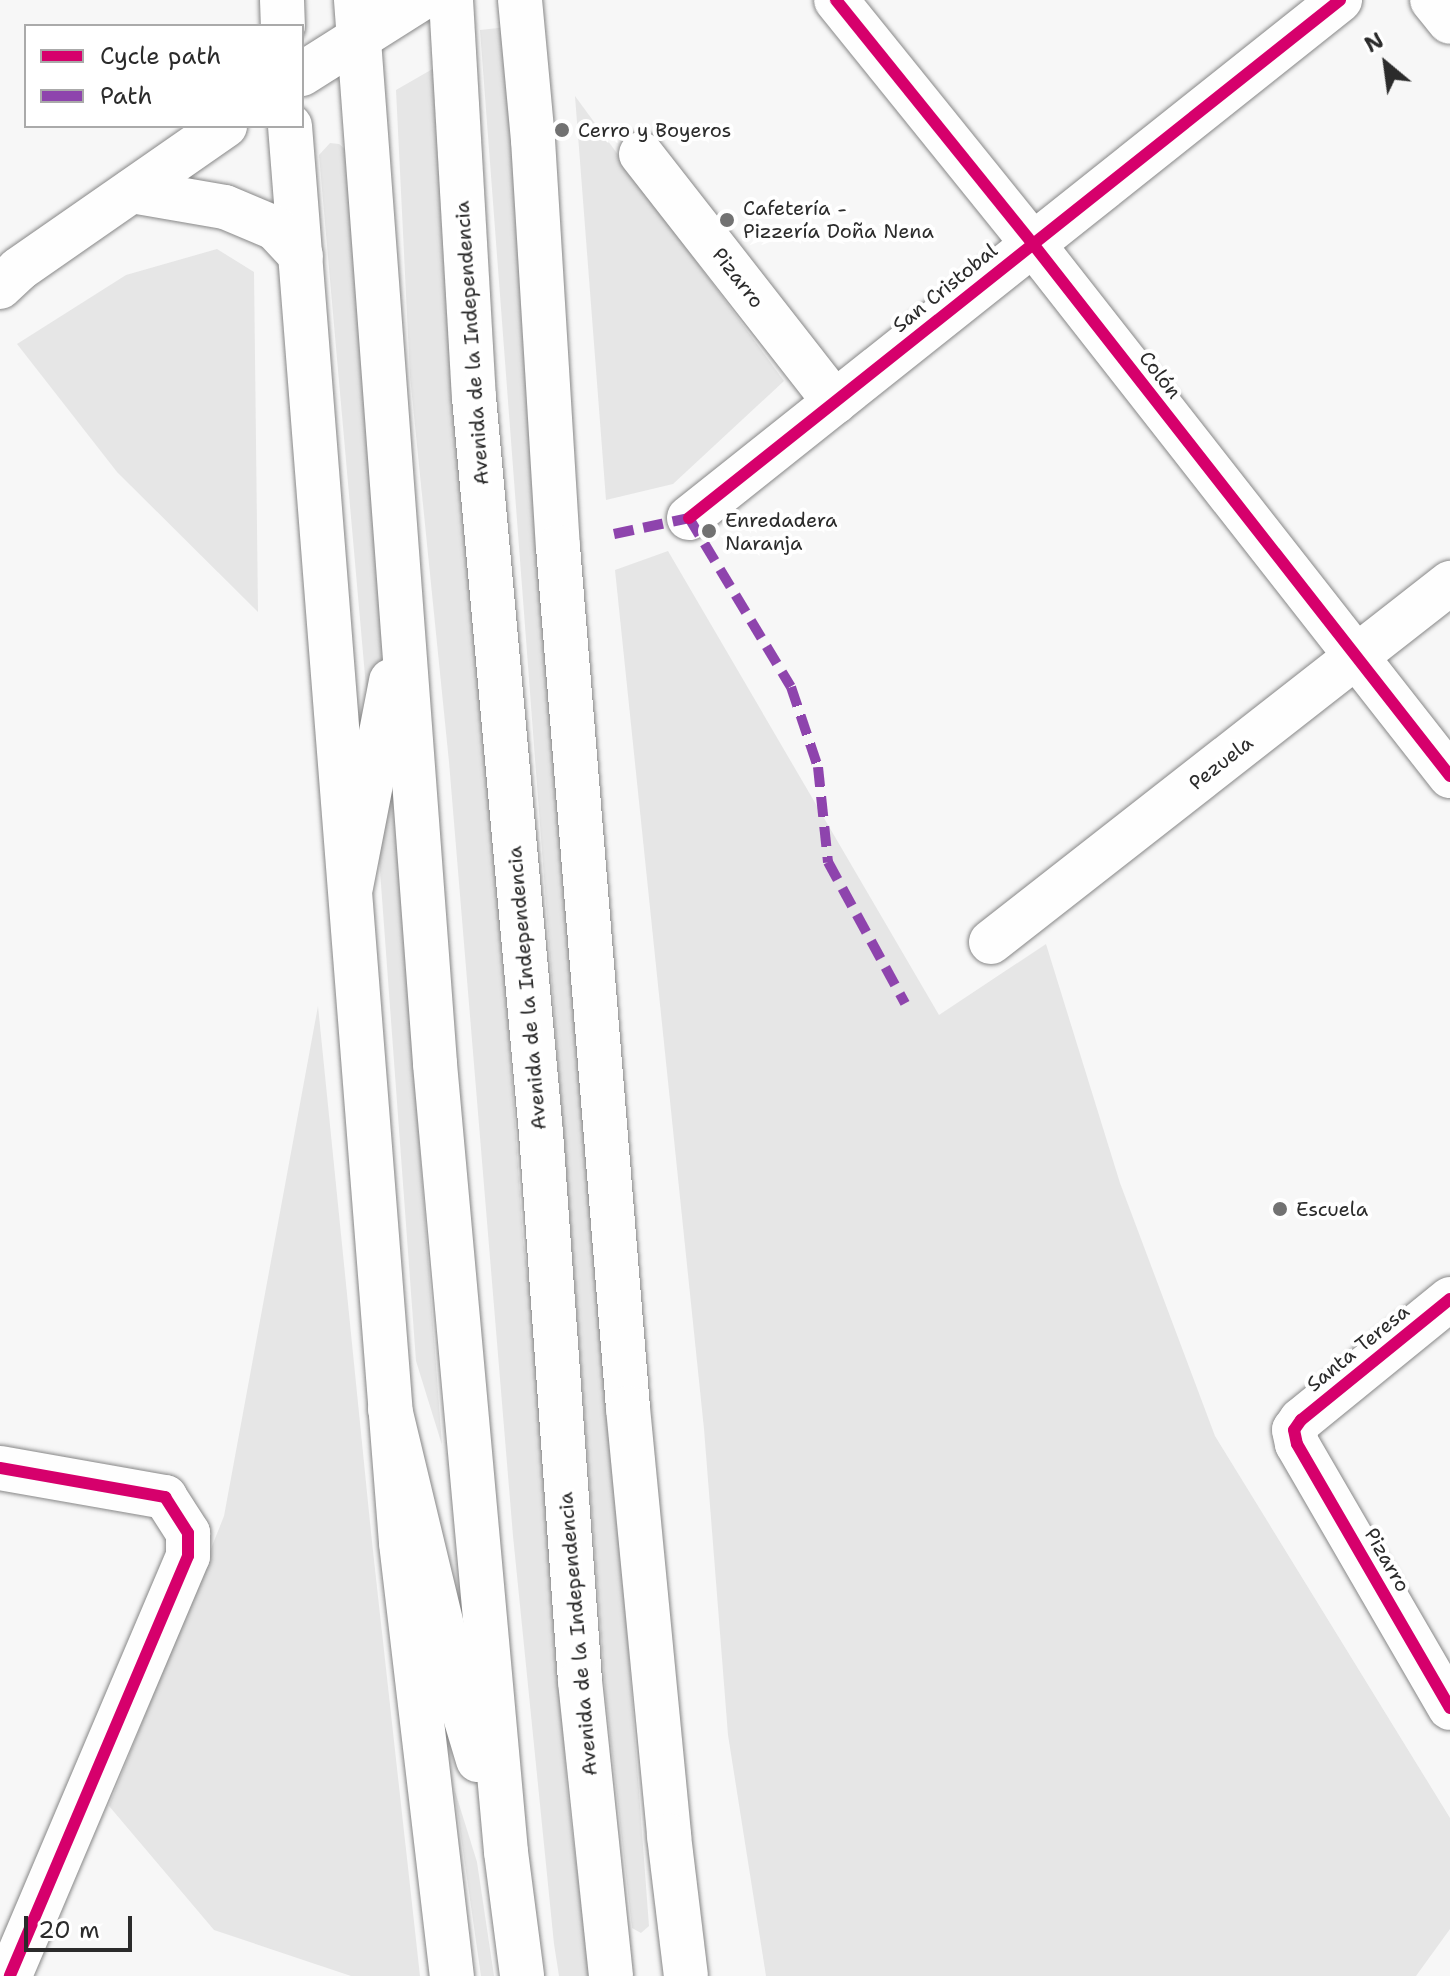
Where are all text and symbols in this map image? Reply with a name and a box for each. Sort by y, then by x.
legend [24,24,304,128]
north arrow [1346,24,1426,104]
text: N [1359,26,1389,59]
text: Cycle path [100,40,221,72]
text: Path [100,80,152,112]
place label: Cerro y Boyeros [578,118,731,142]
marker: Cerro y Boyeros [553,121,571,139]
place label: Cafetería - Pizzería Doña Nena [743,196,934,243]
street label: Avenida de la Independencia [450,200,494,486]
marker: Cafetería - Pizzería Doña Nena [718,211,736,229]
street label: San Cristobal [888,239,1002,337]
street label: Pizarro [707,243,769,313]
street label: Colón [1134,346,1186,404]
place label: Enredadera Naranja [725,508,837,555]
marker: Enredadera Naranja [700,522,718,540]
street label: Pezuela [1184,731,1258,795]
street label: Avenida de la Independencia [503,845,551,1131]
place label: Escuela [1296,1197,1368,1221]
marker: Escuela [1271,1200,1289,1218]
street label: Santa Teresa [1302,1299,1414,1397]
street label: Avenida de la Independencia [554,1491,602,1777]
street label: Pizarro [1359,1524,1415,1596]
scale bar [28,1900,136,1950]
text: 20 m [38,1914,100,1946]

